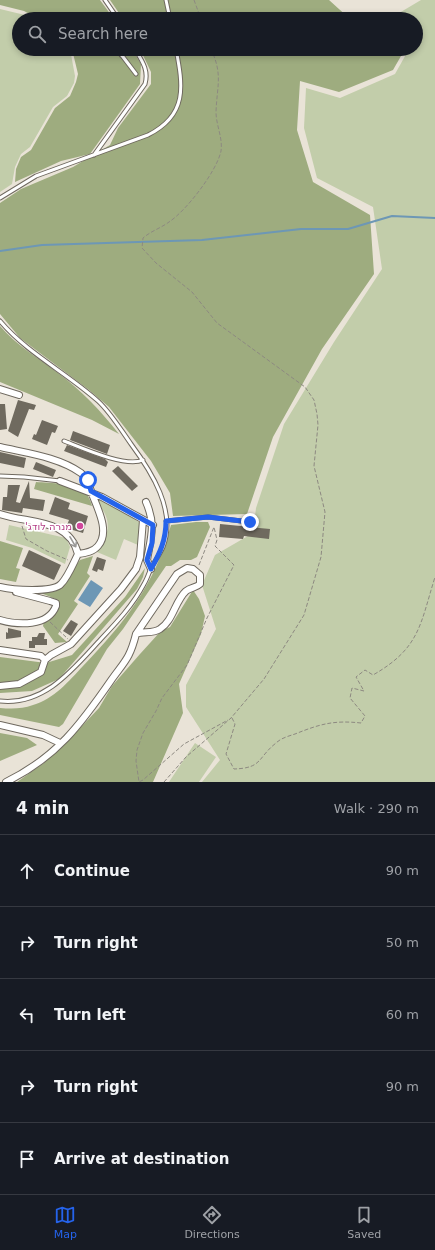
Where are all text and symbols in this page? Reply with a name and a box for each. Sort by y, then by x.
search box [12,12,423,56]
icon: search [26,23,48,45]
text: Search here [58,25,148,43]
route start [79,471,97,489]
route end [241,513,259,531]
place label: 'מנרה לודג [25,521,72,532]
marker: 'מנרה לודג [75,521,85,531]
one-way arrow [69,536,77,548]
text: 4 min [16,798,69,818]
text: Walk · 290 m [334,801,419,816]
icon: ahead [16,860,38,882]
text: Continue [54,862,130,880]
text: 90 m [386,863,419,878]
icon: right [16,932,38,954]
text: Turn right [54,934,138,952]
text: 50 m [386,935,419,950]
icon: left [16,1004,38,1026]
text: Turn left [54,1006,126,1024]
text: 60 m [386,1007,419,1022]
icon: right [16,1076,38,1098]
text: Turn right [54,1078,138,1096]
text: 90 m [386,1079,419,1094]
icon: arrive [16,1148,38,1170]
text: Arrive at destination [54,1150,229,1168]
tab: Map [54,1204,77,1241]
tab: Directions [184,1204,240,1241]
tab: Saved [347,1204,381,1241]

